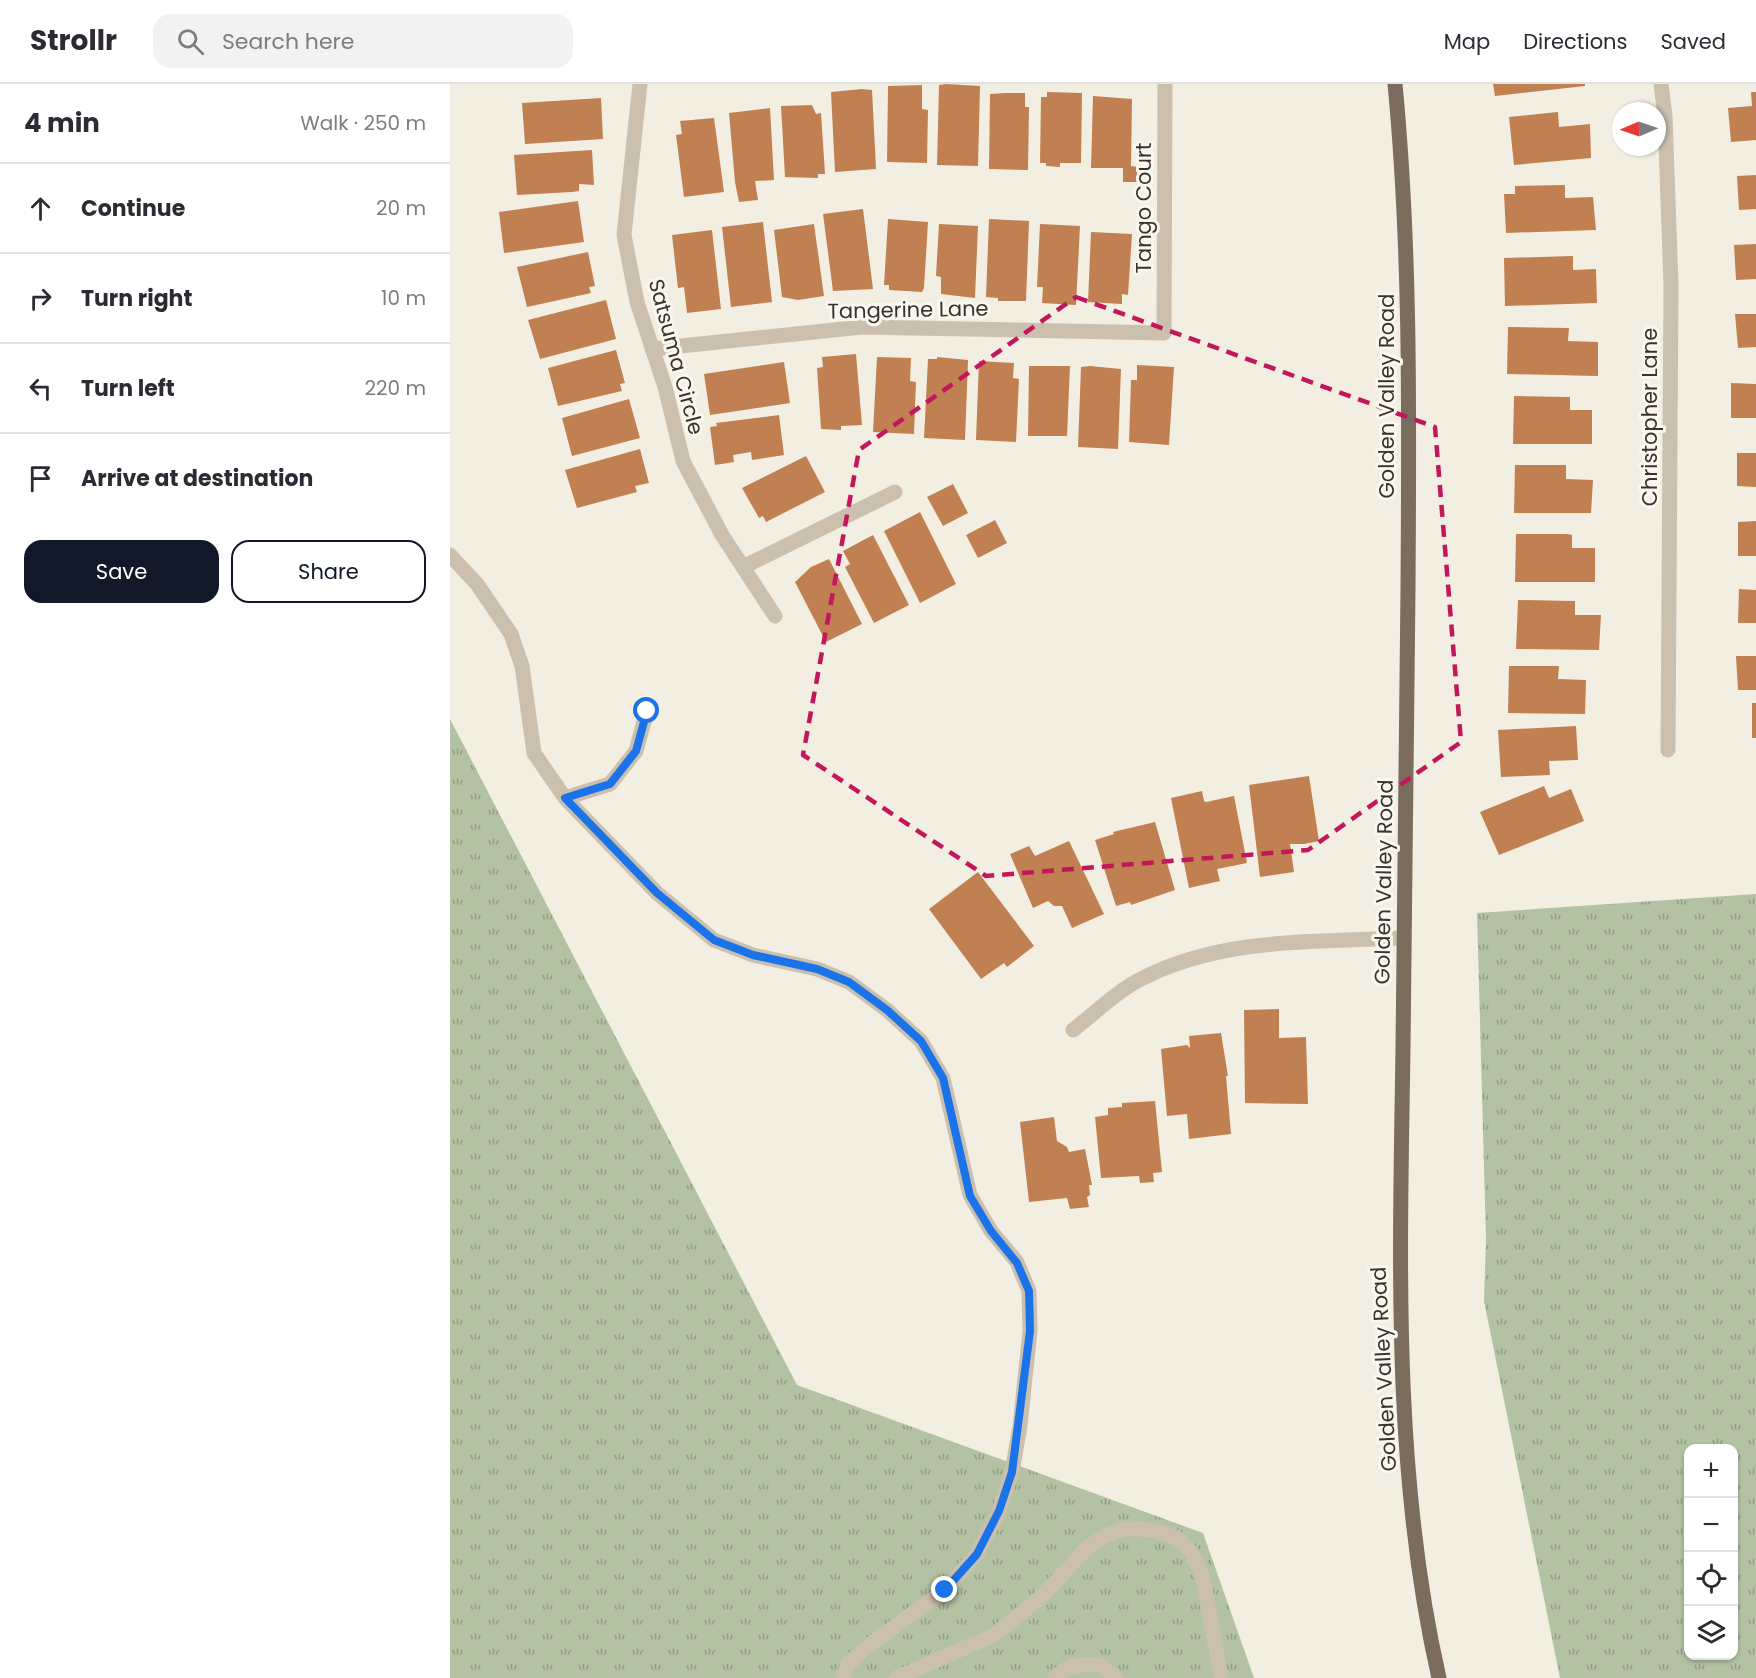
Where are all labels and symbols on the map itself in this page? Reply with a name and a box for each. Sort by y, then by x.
north arrow [1612,102,1666,156]
street label: Tango Court [1129,143,1158,273]
street label: Satsuma Circle [642,276,711,438]
street label: Tangerine Lane [827,294,989,325]
street label: Golden Valley Road [1372,294,1401,498]
street label: Christopher Lane [1635,328,1664,506]
route start [633,697,659,723]
street label: Golden Valley Road [1367,779,1400,985]
street label: Golden Valley Road [1364,1266,1403,1472]
route end [931,1576,957,1602]

